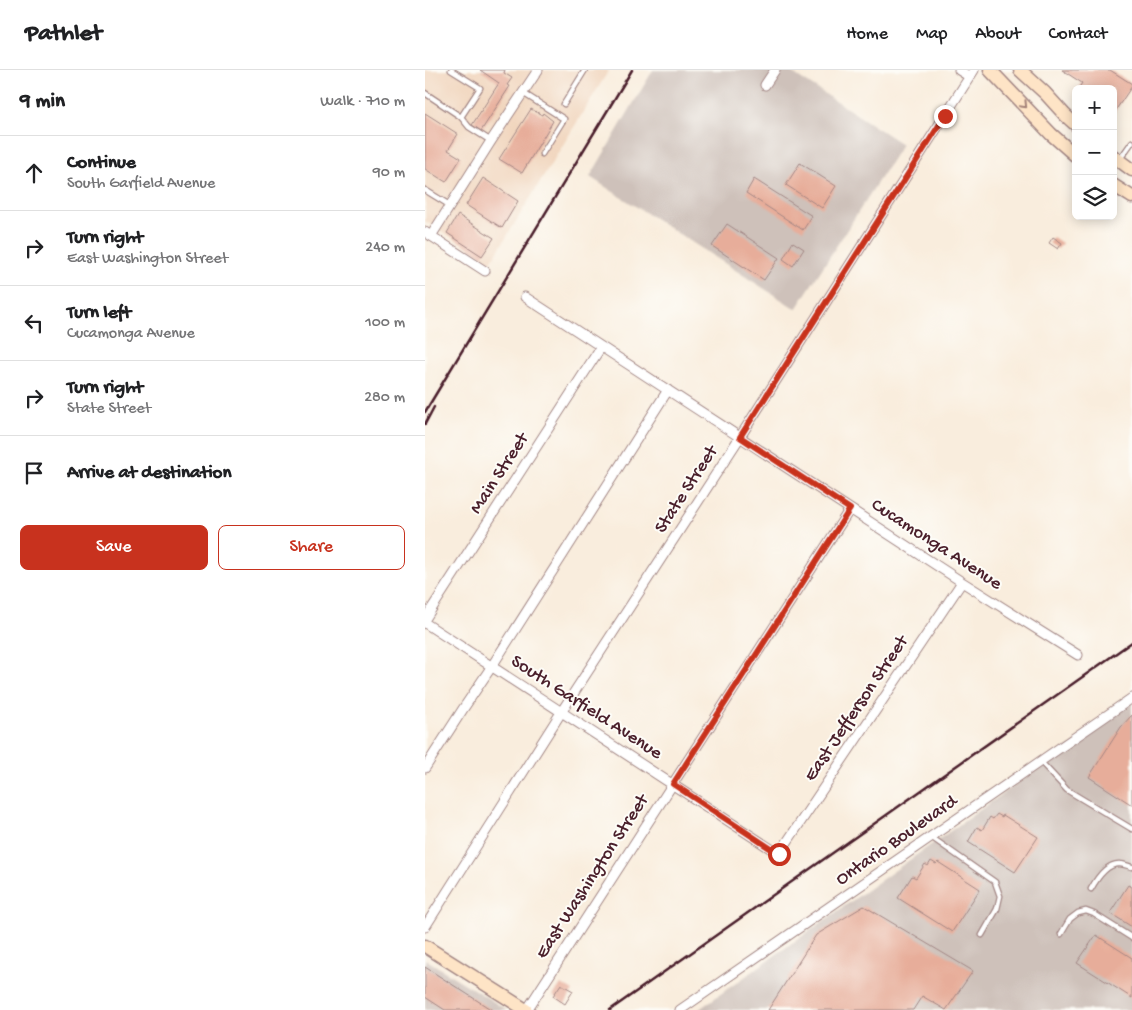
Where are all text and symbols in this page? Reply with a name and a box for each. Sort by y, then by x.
text: Pathlet [25,20,102,49]
text: Home [846,24,888,45]
text: Map [916,24,947,45]
text: About [975,24,1021,45]
text: Contact [1049,24,1107,45]
map controls [1072,85,1117,220]
button: + [1072,85,1117,130]
text: 9 min [20,90,65,115]
text: Walk · 710 m [320,93,405,112]
one-way arrow [1018,100,1027,109]
route end [934,105,957,128]
button: − [1072,130,1117,175]
text: Continue [67,152,136,175]
icon: ahead [20,159,48,187]
text: 90 m [373,164,405,183]
text: South Garfield Avenue [67,175,215,194]
button: layers [1072,175,1117,220]
text: Turn right [67,227,143,250]
icon: right [20,234,48,262]
text: 240 m [365,239,405,258]
text: East Washington Street [67,250,228,269]
text: Turn left [67,302,131,325]
icon: left [20,309,48,337]
text: 100 m [365,314,405,333]
text: Cucamonga Avenue [67,325,195,344]
text: Turn right [67,377,143,400]
icon: right [20,384,48,412]
text: 280 m [364,389,405,408]
text: State Street [67,400,151,419]
street label: Main Street [465,427,536,519]
street label: State Street [650,440,725,538]
icon: arrive [20,459,48,487]
text: Arrive at destination [67,462,231,485]
street label: Cucamonga Avenue [866,494,1006,596]
button: Save [20,525,208,570]
button: Share [218,525,405,570]
street label: East Jefferson Street [800,630,916,786]
street label: South Garfield Avenue [506,650,666,766]
street label: East Washington Street [531,789,656,963]
street label: Ontario Boulevard [832,789,964,892]
route start [768,843,791,866]

